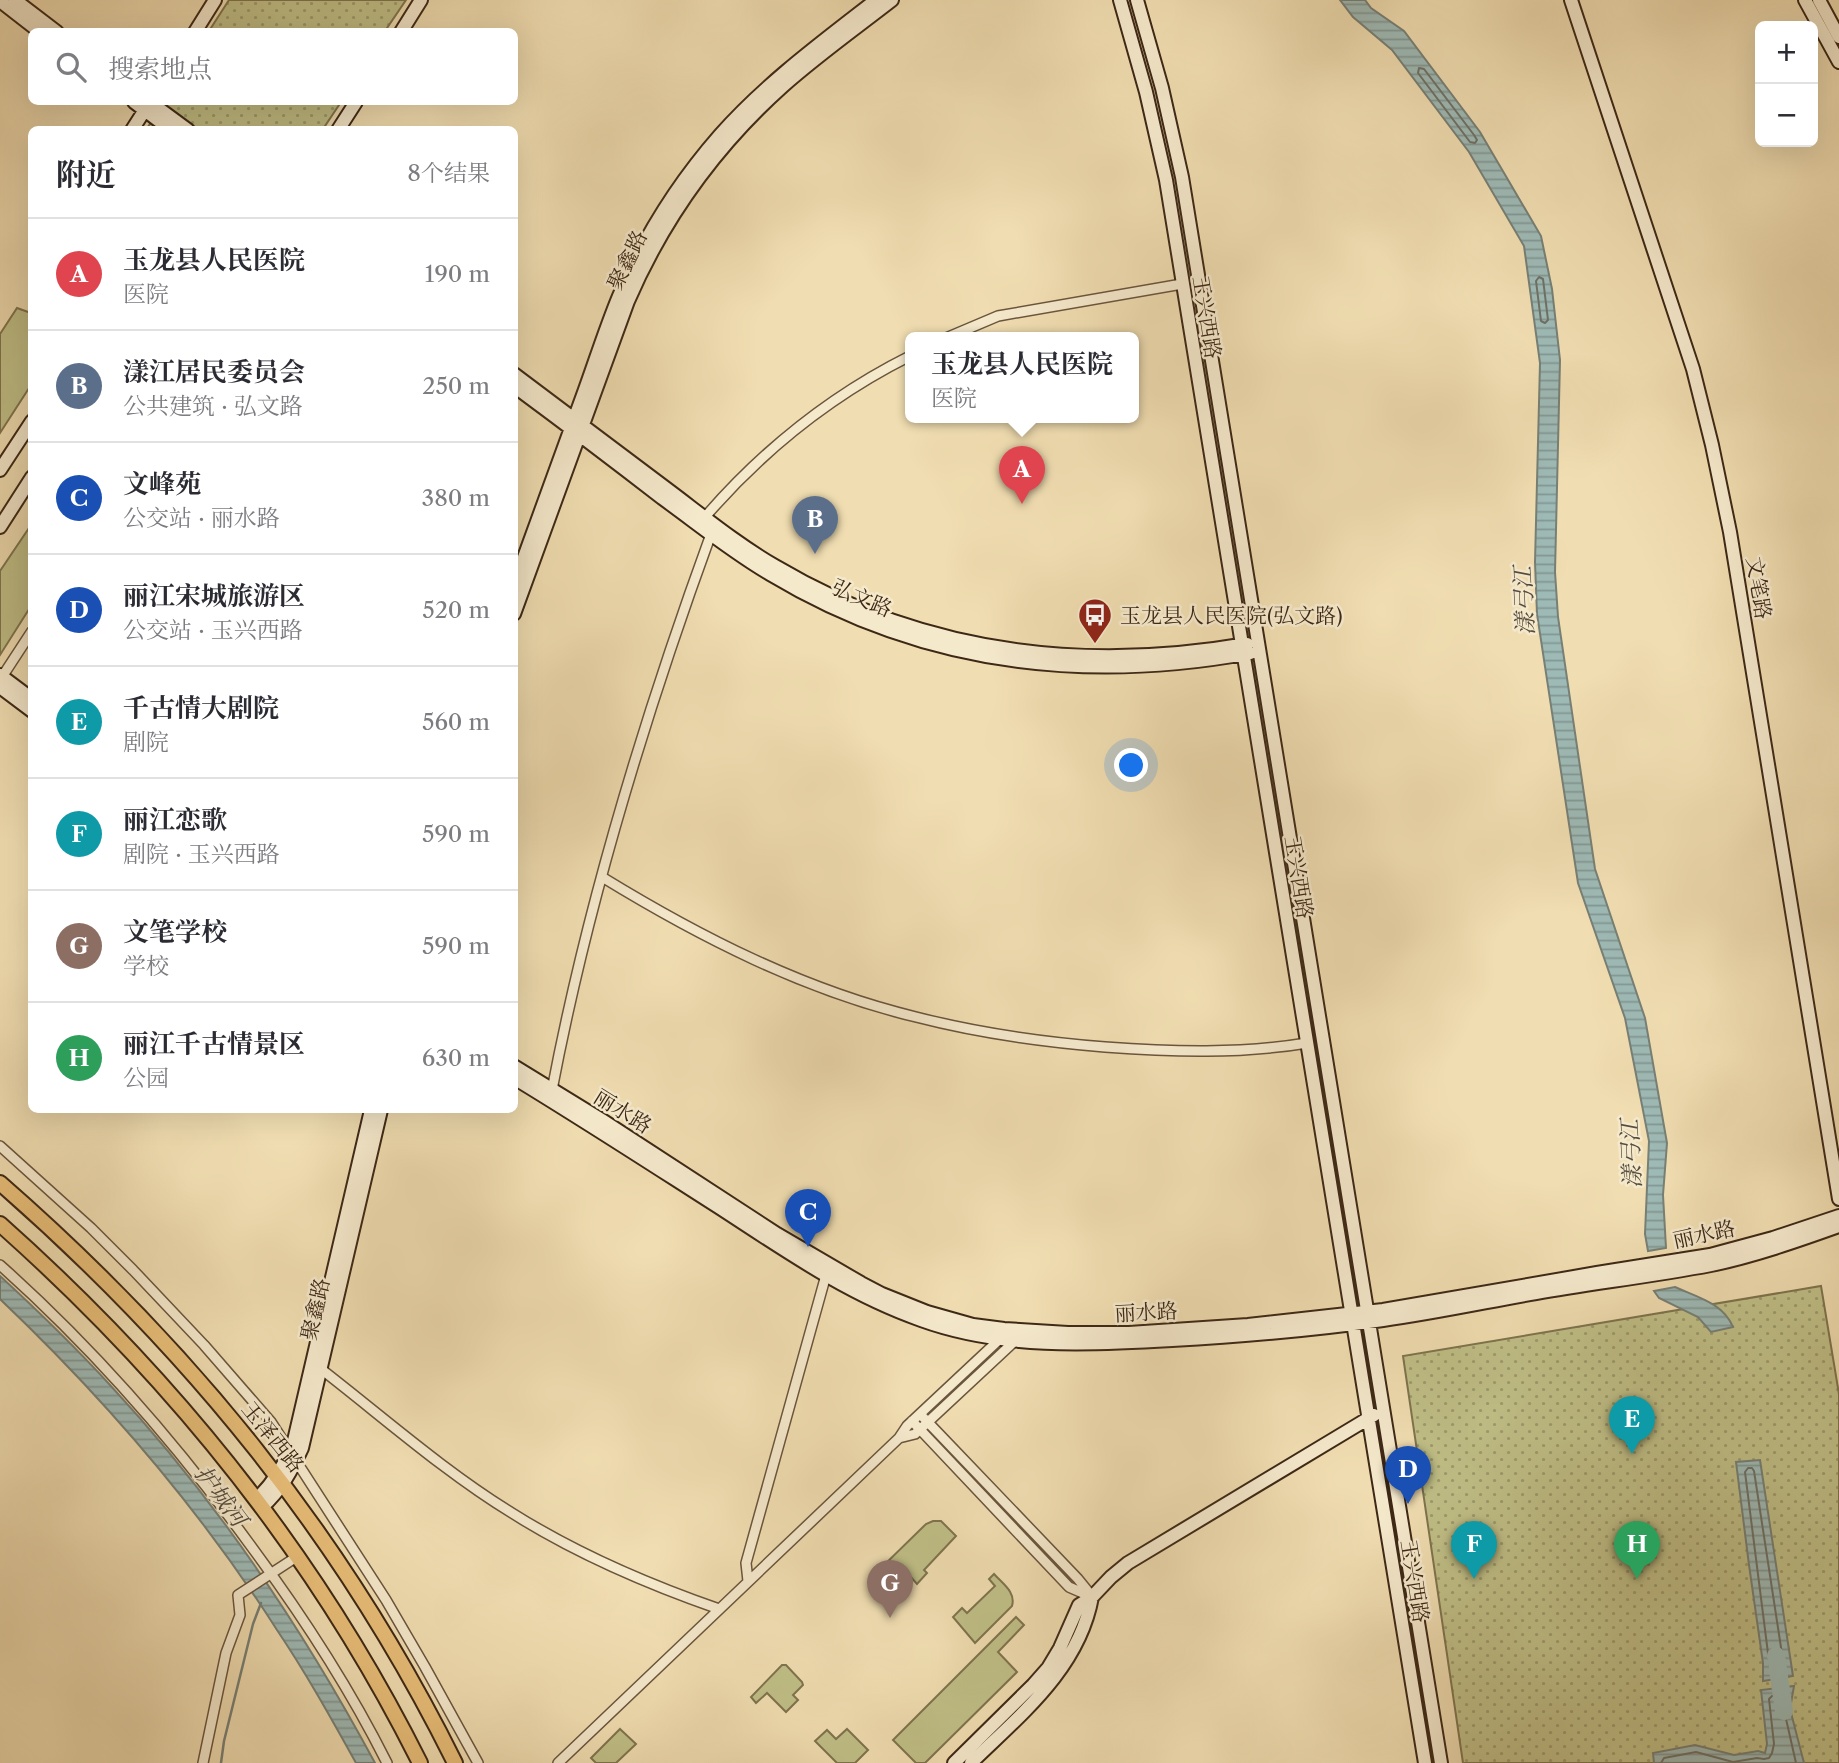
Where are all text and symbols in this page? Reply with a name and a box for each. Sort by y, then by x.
map controls [1755,21,1818,147]
button: + [1755,21,1818,84]
search box [28,28,518,105]
icon: search [52,48,90,86]
text: 搜索地点 [108,53,212,85]
button: − [1755,84,1818,147]
text: 附近 [56,156,116,193]
text: 8个结果 [407,159,490,187]
street label: 聚鑫路 [602,226,652,294]
text: 玉龙县人民医院 [123,244,305,276]
text: A [70,260,88,288]
text: 190 m [425,260,490,288]
street label: 玉兴西路 [1188,274,1226,360]
text: 医院 [123,280,169,308]
popup [905,332,1139,423]
text: 玉龙县人民医院 [931,348,1113,380]
text: 漾江居民委员会 [123,356,305,388]
text: B [70,372,88,400]
text: 250 m [422,372,490,400]
text: 医院 [931,384,977,412]
text: 公共建筑 · 弘文路 [123,392,303,420]
pin: A [999,446,1045,504]
text: 文峰苑 [123,468,201,500]
text: C [70,484,88,512]
text: 380 m [422,484,490,512]
pin: B [792,496,838,554]
text: 公交站 · 丽水路 [123,504,280,532]
street label: 文笔路 [1742,555,1776,621]
water label: 漾弓江 [1508,563,1540,636]
street label: 弘文路 [828,574,896,622]
text: 丽江宋城旅游区 [123,580,305,612]
text: D [69,596,89,624]
text: 520 m [422,596,490,624]
bus stop icon: 玉龙县人民医院(弘文路) [1076,596,1114,645]
place label: 玉龙县人民医院(弘文路) [1120,603,1343,628]
text: 公交站 · 玉兴西路 [123,616,303,644]
text: 千古情大剧院 [123,692,279,724]
text: E [71,708,87,736]
text: 560 m [422,708,490,736]
text: 剧院 [123,728,169,756]
your location [1114,748,1148,782]
text: 丽江恋歌 [123,804,227,836]
text: F [71,820,87,848]
text: 590 m [422,820,490,848]
street label: 玉兴西路 [1280,834,1318,920]
text: 剧院 · 玉兴西路 [123,840,280,868]
text: 文笔学校 [123,916,227,948]
text: G [69,932,89,960]
text: 590 m [422,932,490,960]
text: 学校 [123,952,169,980]
text: 丽江千古情景区 [123,1028,305,1060]
text: H [69,1044,90,1072]
text: 630 m [422,1044,490,1072]
text: 公园 [123,1064,169,1092]
street label: 丽水路 [590,1084,656,1138]
water label: 漾弓江 [1615,1116,1647,1189]
pin: C [785,1189,831,1247]
street label: 丽水路 [1671,1215,1737,1253]
street label: 聚鑫路 [296,1275,334,1343]
street label: 丽水路 [1114,1298,1178,1326]
street label: 玉泽西路 [237,1396,309,1478]
pin: E [1609,1396,1655,1454]
pin: D [1385,1446,1431,1504]
water label: 护城河 [189,1460,255,1535]
pin: F [1451,1521,1497,1579]
pin: H [1614,1521,1660,1579]
street label: 玉兴西路 [1396,1538,1434,1624]
pin: G [867,1560,913,1618]

